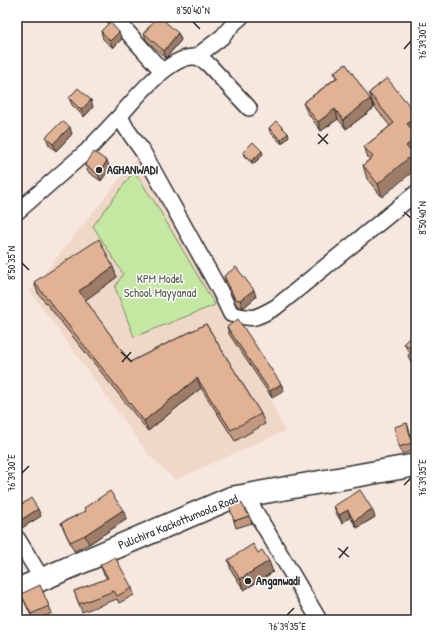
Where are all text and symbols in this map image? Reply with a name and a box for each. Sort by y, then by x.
text: 8°50'40"N [176,4,210,17]
text: 76°39'30"E [416,22,429,60]
place label: AGHANWADI [107,161,158,178]
marker: AGHANWADI [94,165,104,175]
text: 8°50'40"N [416,201,429,235]
text: 8°50'35"N [5,246,18,280]
park label: KPM Model School Mayyanad [124,270,196,301]
text: 76°39'30"E [5,454,18,492]
text: 76°39'35"E [416,459,429,497]
street label: Pulichira Kackottumoola Road [115,490,240,553]
place label: Anganwadi [256,572,301,590]
marker: Anganwadi [243,576,253,586]
text: 76°39'35"E [268,620,306,633]

